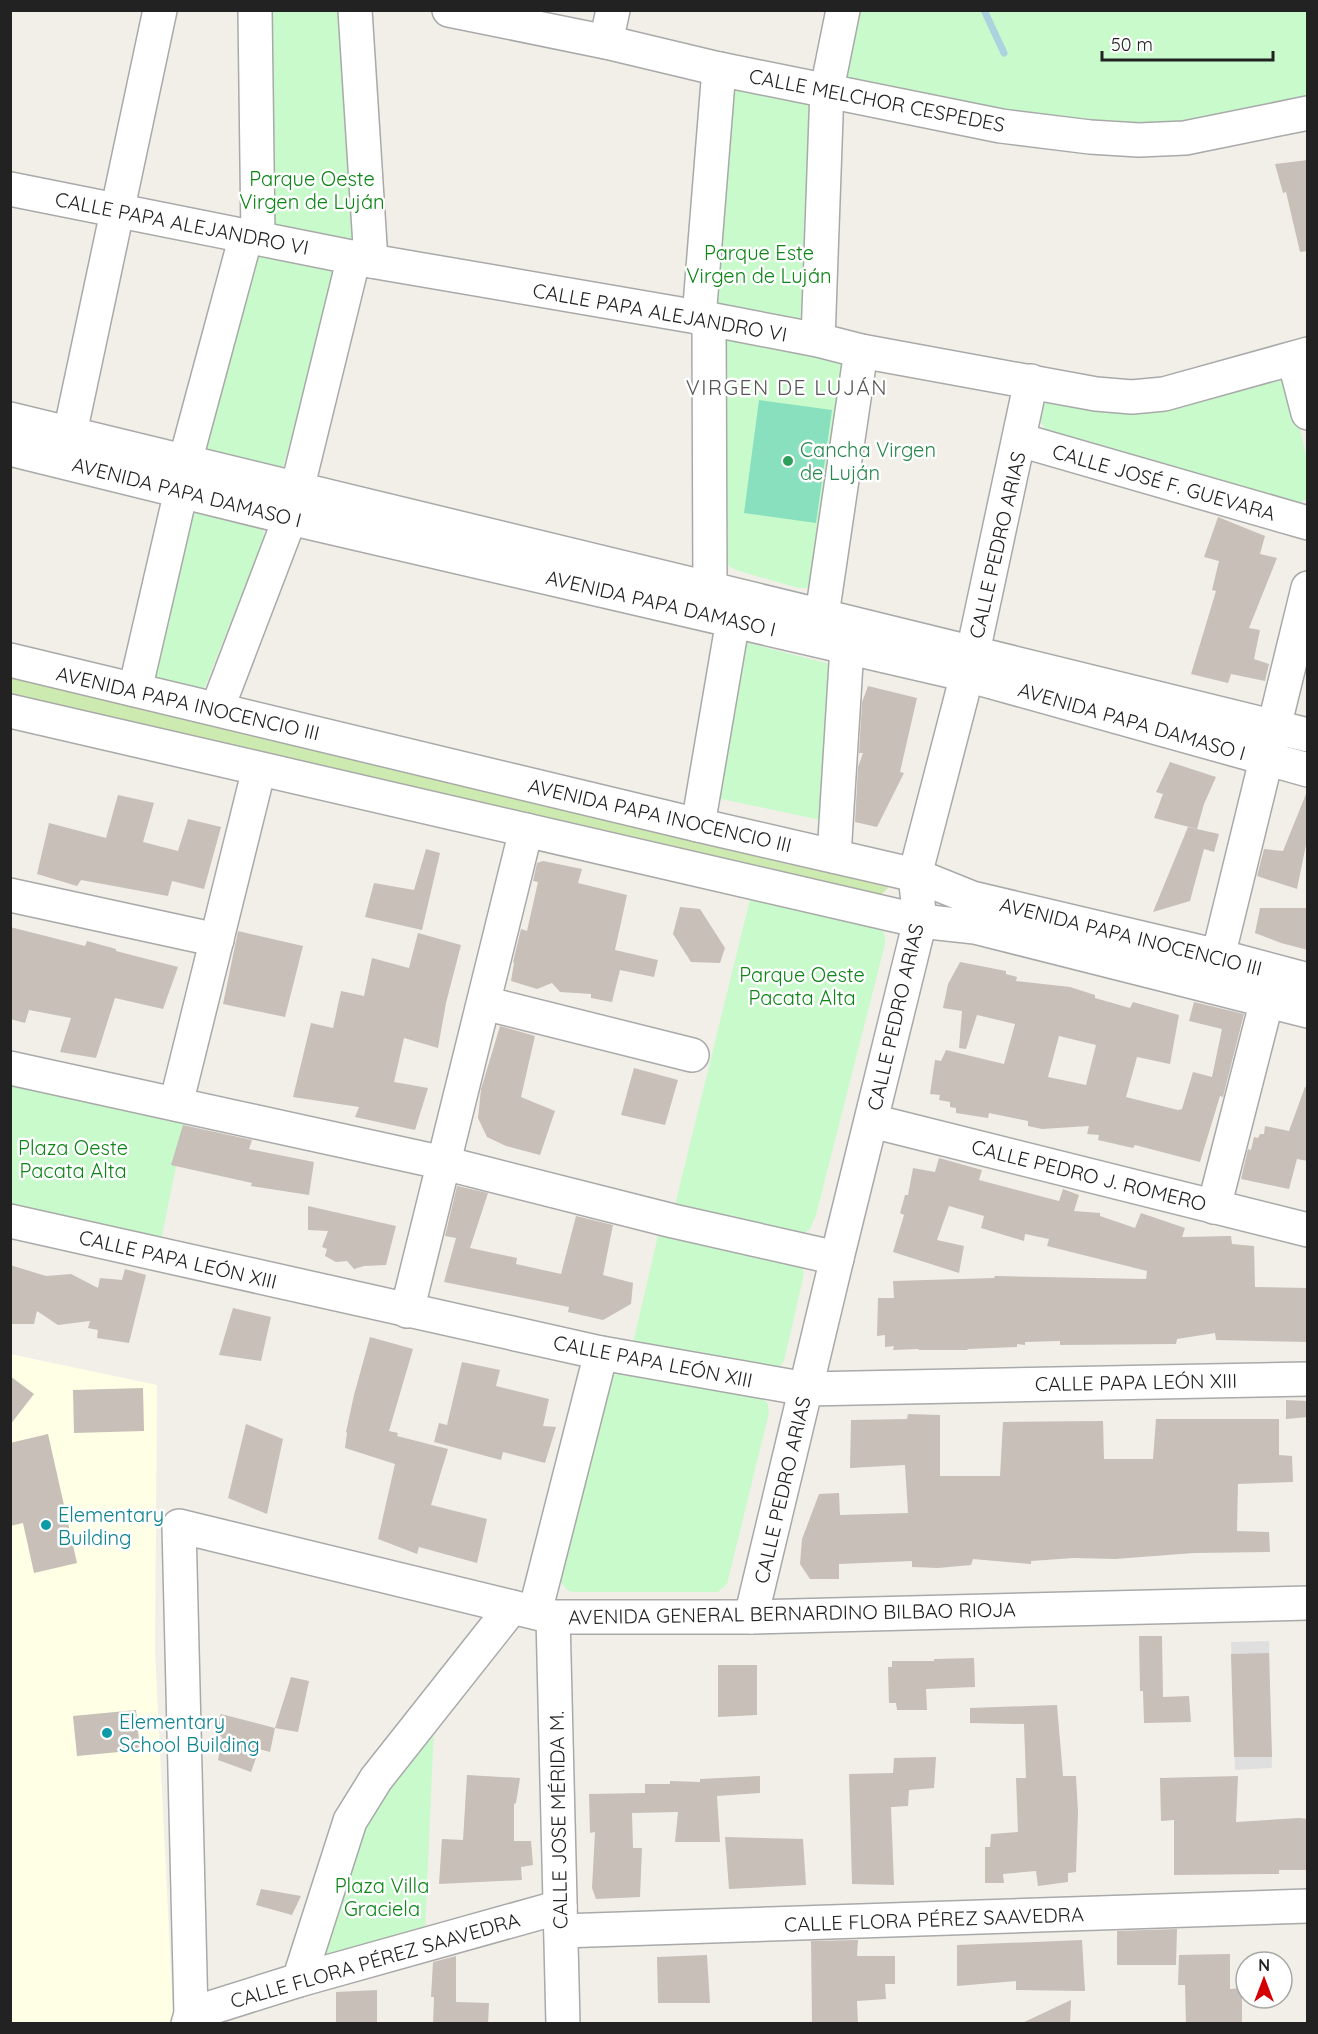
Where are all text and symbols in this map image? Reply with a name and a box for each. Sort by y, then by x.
scale bar [1102,24,1273,62]
text: 50 m [1111,33,1153,56]
street label: CALLE MELCHOR CESPEDES [747,63,1007,137]
park label: Parque Oeste Virgen de Luján [239,166,385,214]
street label: CALLE PAPA ALEJANDRO VI [53,186,311,260]
park label: Parque Este Virgen de Luján [686,240,832,288]
street label: CALLE PAPA ALEJANDRO VI [531,277,789,347]
district label: VIRGEN DE LUJÁN [686,374,888,400]
place label: Cancha Virgen de Luján [800,437,936,485]
street label: CALLE JOSÉ F. GUEVARA [1050,438,1278,526]
street label: CALLE PEDRO ARIAS [963,449,1031,641]
street label: AVENIDA PAPA DAMASO I [70,451,304,533]
marker: Cancha Virgen de Luján [781,454,795,468]
street label: AVENIDA PAPA DAMASO I [544,564,778,642]
street label: AVENIDA PAPA INOCENCIO III [54,661,322,745]
street label: AVENIDA PAPA DAMASO I [1015,677,1249,765]
street label: AVENIDA PAPA INOCENCIO III [526,773,794,857]
street label: AVENIDA PAPA INOCENCIO III [997,891,1265,981]
street label: CALLE PEDRO ARIAS [861,921,929,1113]
park label: Parque Oeste Pacata Alta [739,962,865,1010]
street label: CALLE PEDRO J. ROMERO [969,1134,1209,1216]
park label: Plaza Oeste Pacata Alta [18,1135,128,1183]
street label: CALLE PAPA LEÓN XIII [77,1224,279,1294]
street label: CALLE PAPA LEÓN XIII [551,1329,755,1393]
street label: CALLE PAPA LEÓN XIII [1035,1368,1237,1396]
street label: CALLE PEDRO ARIAS [748,1394,816,1586]
place label: Elementary Building [58,1502,164,1550]
marker: Elementary Building [39,1518,53,1532]
street label: AVENIDA GENERAL BERNARDINO BILBAO RIOJA [568,1597,1016,1629]
place label: Elementary School Building [119,1709,260,1757]
street label: CALLE JOSE MÉRIDA M. [544,1711,572,1929]
marker: Elementary School Building [100,1726,114,1740]
park label: Plaza Villa Graciela [335,1873,429,1921]
street label: CALLE FLORA PÉREZ SAAVEDRA [784,1901,1084,1937]
street label: CALLE FLORA PÉREZ SAAVEDRA [227,1907,523,2013]
north arrow [1234,1950,1294,2010]
text: N [1258,1955,1270,1975]

